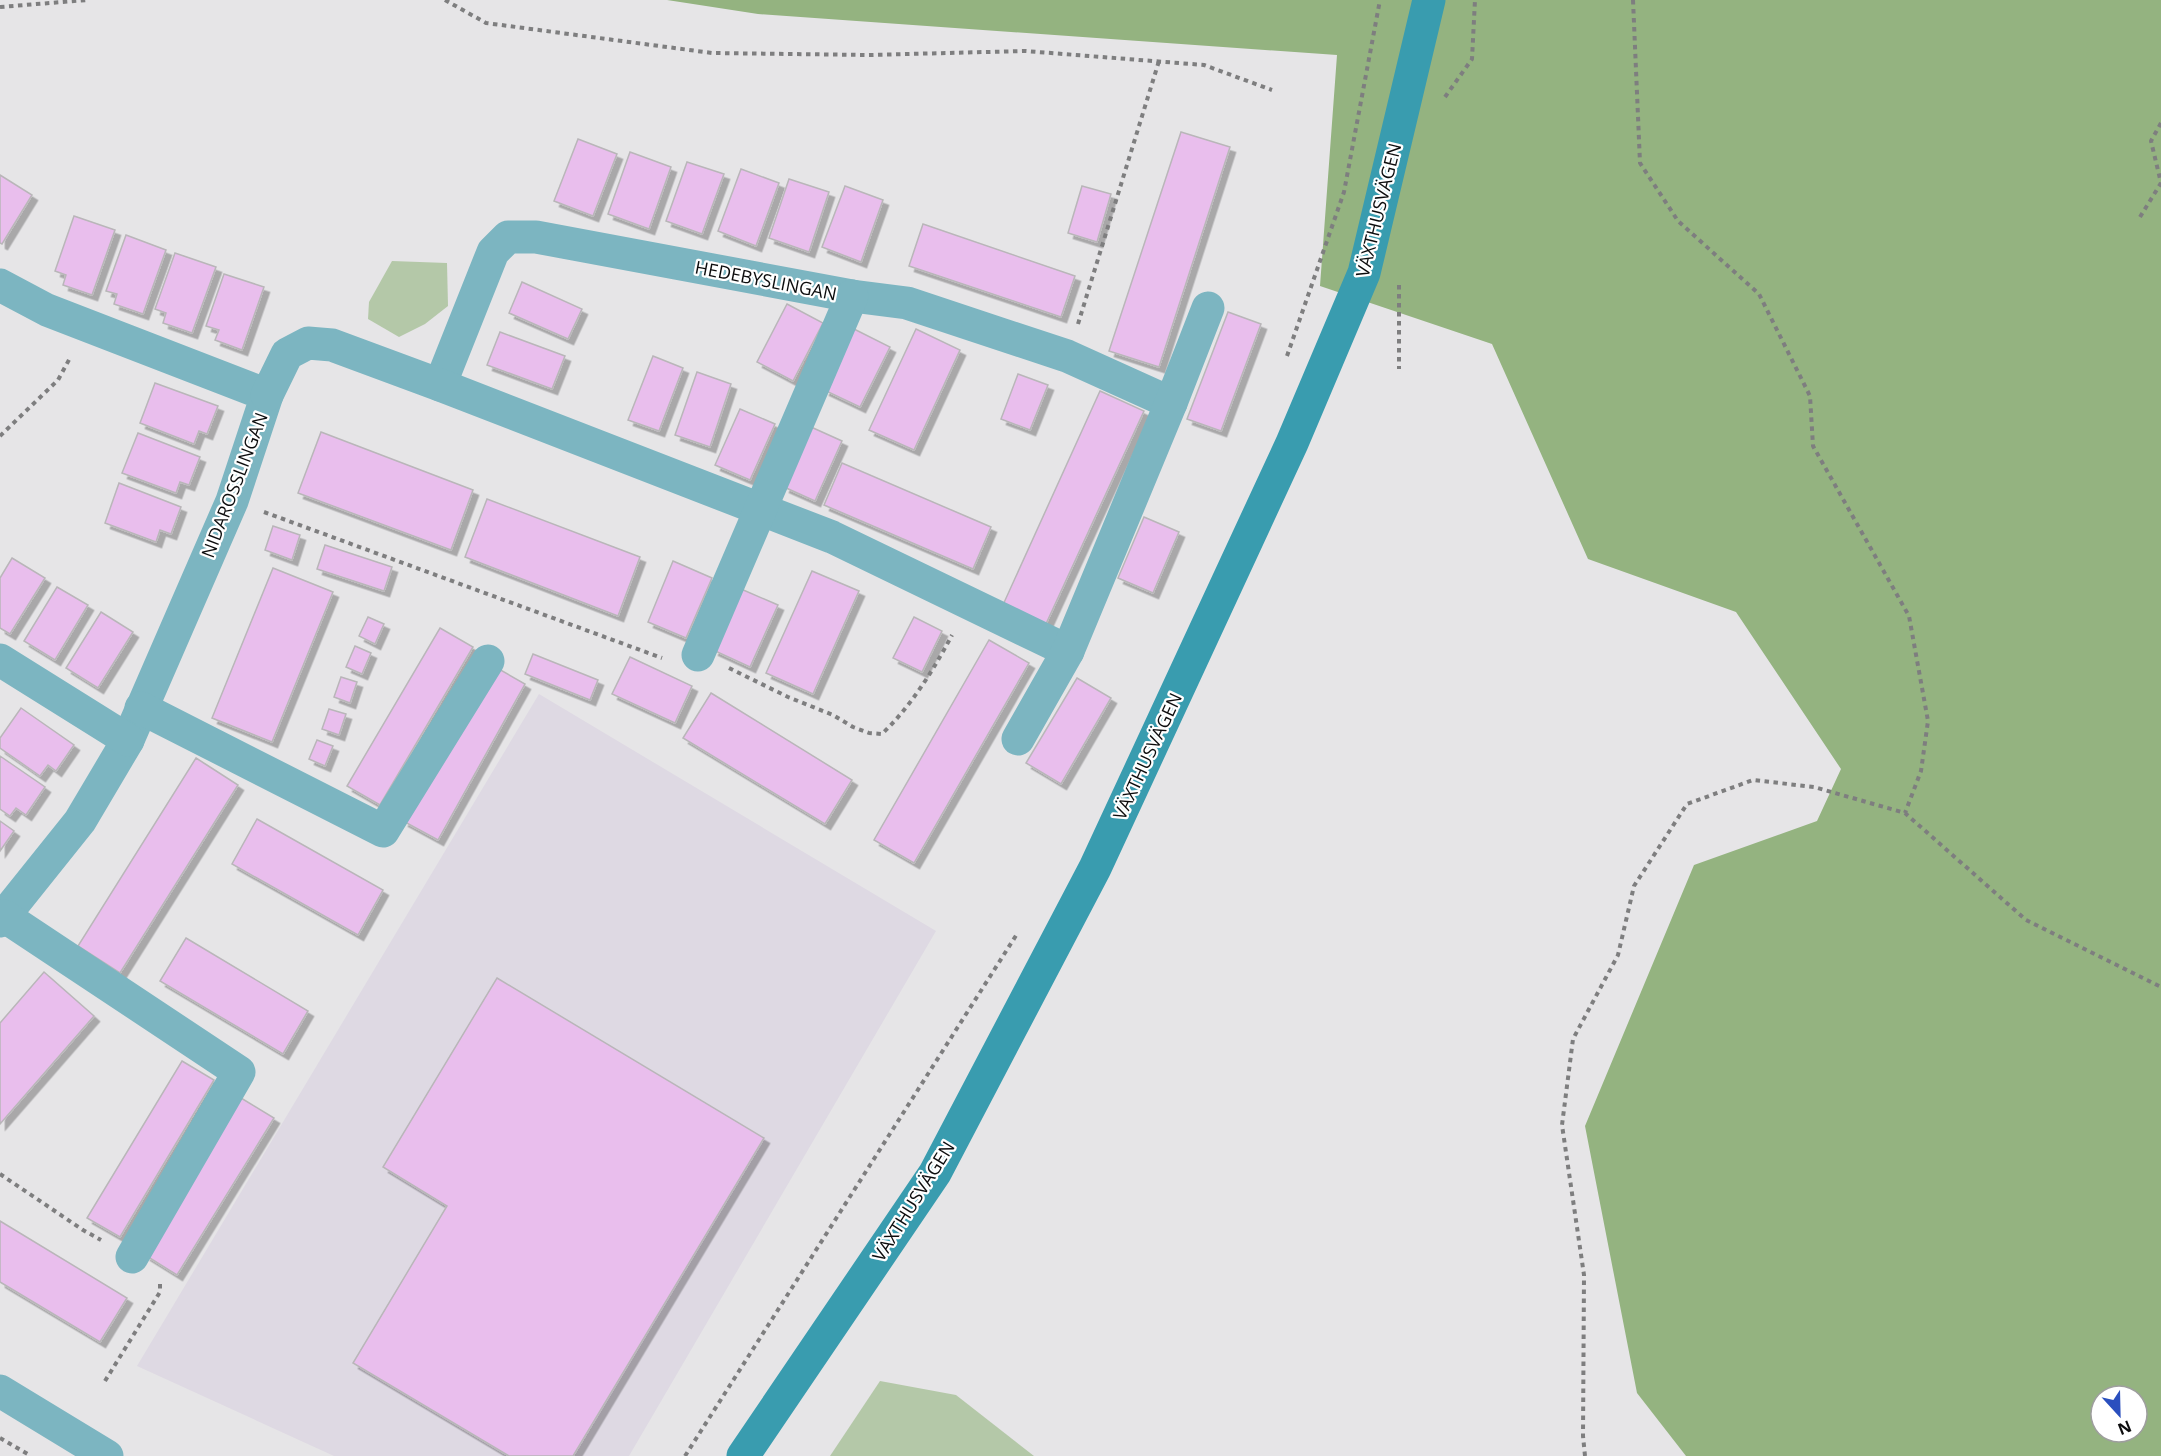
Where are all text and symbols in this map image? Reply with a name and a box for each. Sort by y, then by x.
street label: VÄXTHUSVÄGEN [1350,140,1406,280]
street label: HEDEBYSLINGAN [693,254,839,306]
street label: NIDAROSSLINGAN [195,409,273,561]
street label: VÄXTHUSVÄGEN [1107,689,1187,823]
street label: VÄXTHUSVÄGEN [866,1136,960,1266]
north arrow [2089,1384,2149,1444]
text: N [2114,1415,2135,1441]

